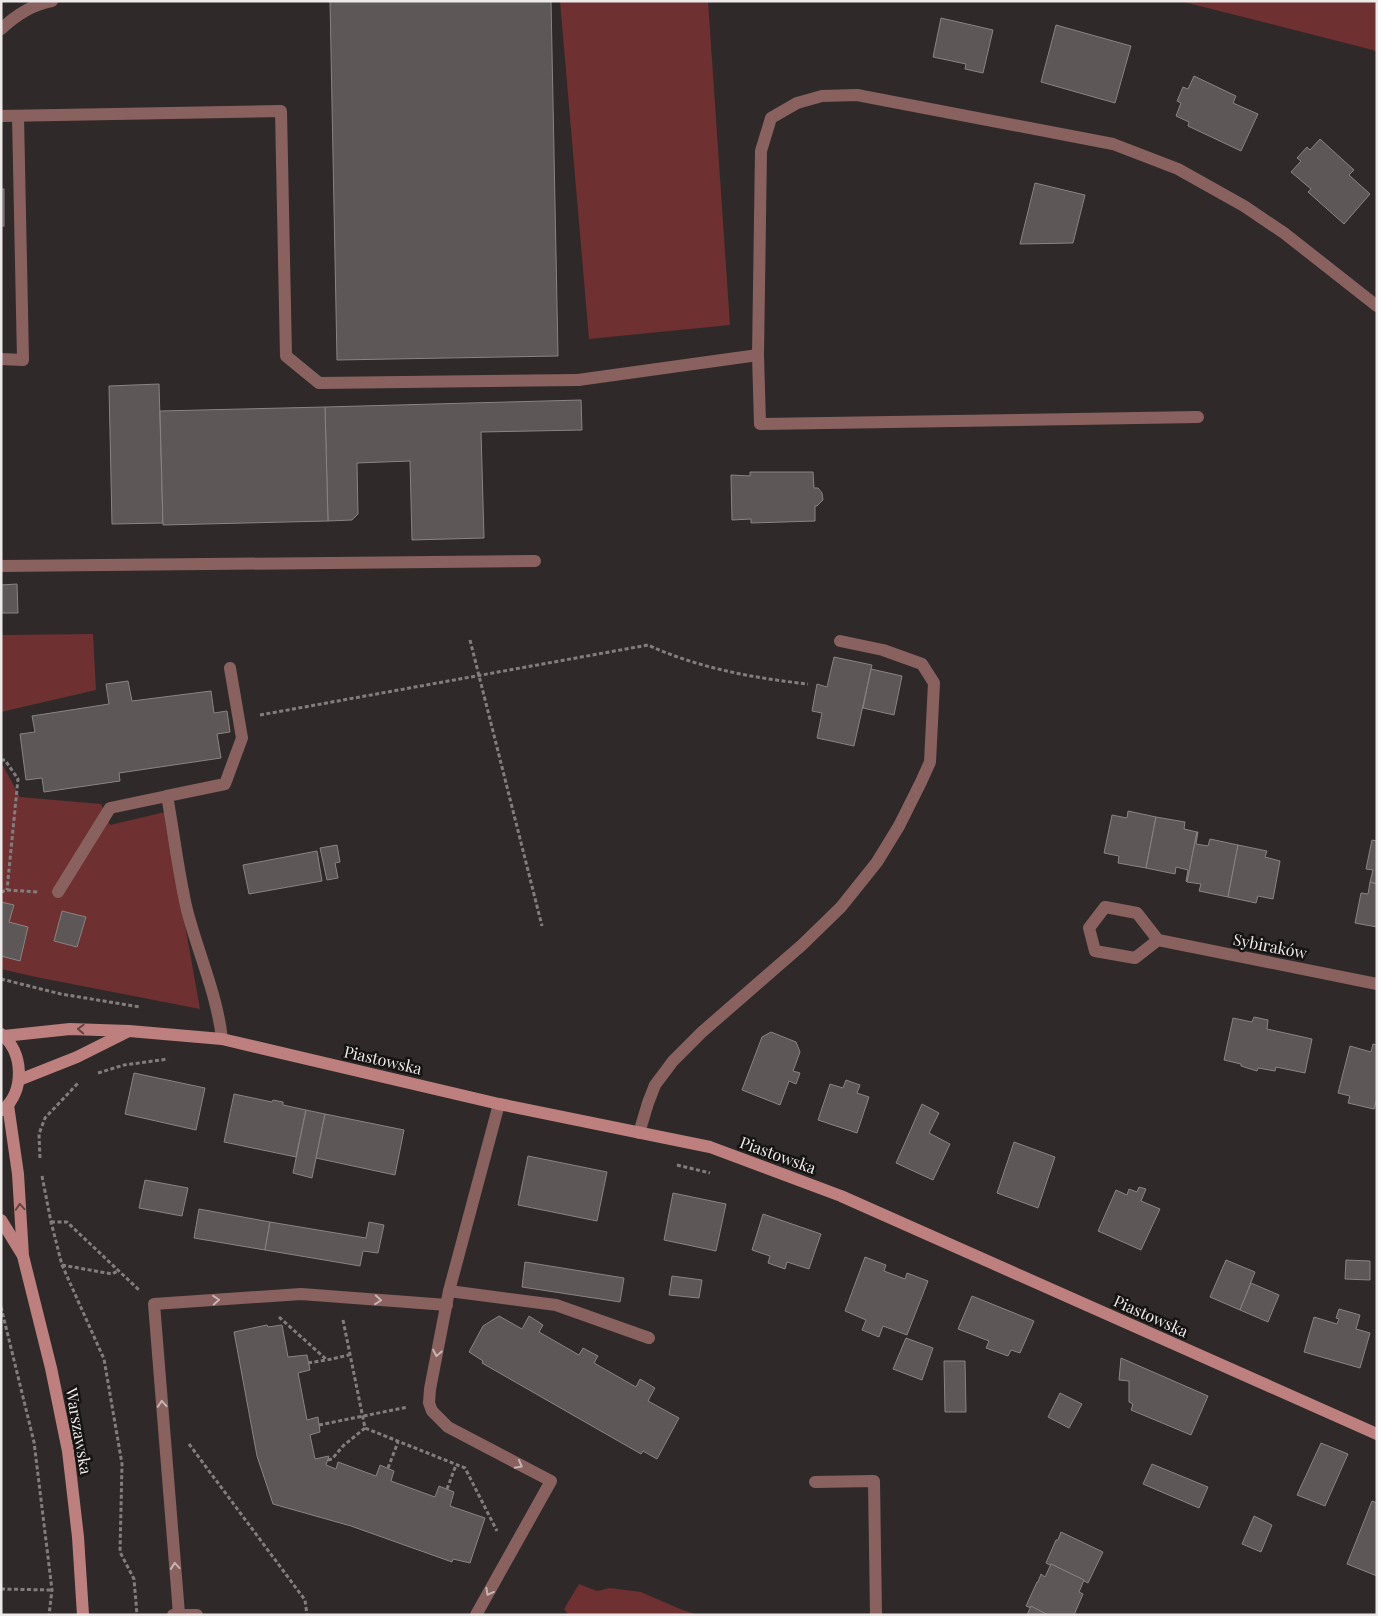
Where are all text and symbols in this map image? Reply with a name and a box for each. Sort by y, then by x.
street label: Sybiraków [1231,928,1309,963]
one-way arrow [76,1024,84,1034]
street label: Piastowska [342,1040,424,1079]
street label: Piastowska [737,1131,819,1178]
one-way arrow [14,1203,25,1211]
street label: Piastowska [1111,1290,1192,1341]
one-way arrow [213,1294,221,1305]
one-way arrow [375,1294,383,1305]
one-way arrow [432,1348,443,1357]
street label: Warszawska [61,1385,97,1476]
one-way arrow [156,1399,167,1407]
one-way arrow [514,1458,523,1468]
one-way arrow [170,1561,181,1569]
one-way arrow [485,1586,495,1595]

